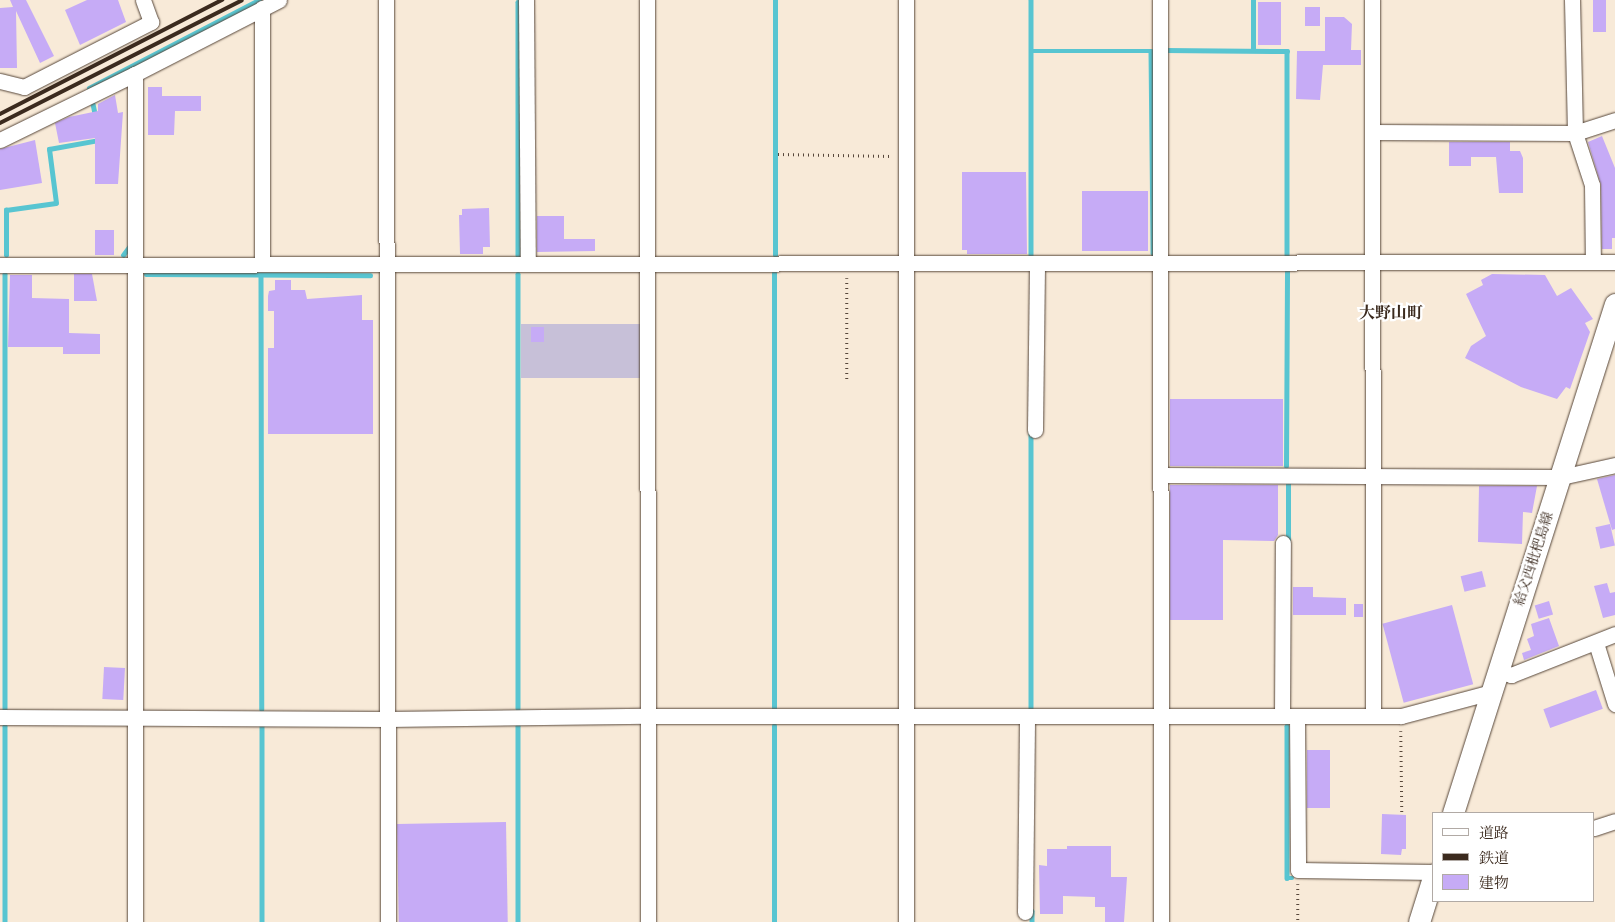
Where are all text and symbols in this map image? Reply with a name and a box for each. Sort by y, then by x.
district label: 大野山町 [1359,303,1423,323]
street label: 給父西枇杷島線 [1511,510,1557,608]
legend [1432,812,1595,902]
text: 道路 [1479,824,1509,842]
text: 鉄道 [1479,849,1509,867]
text: 建物 [1479,874,1509,892]

